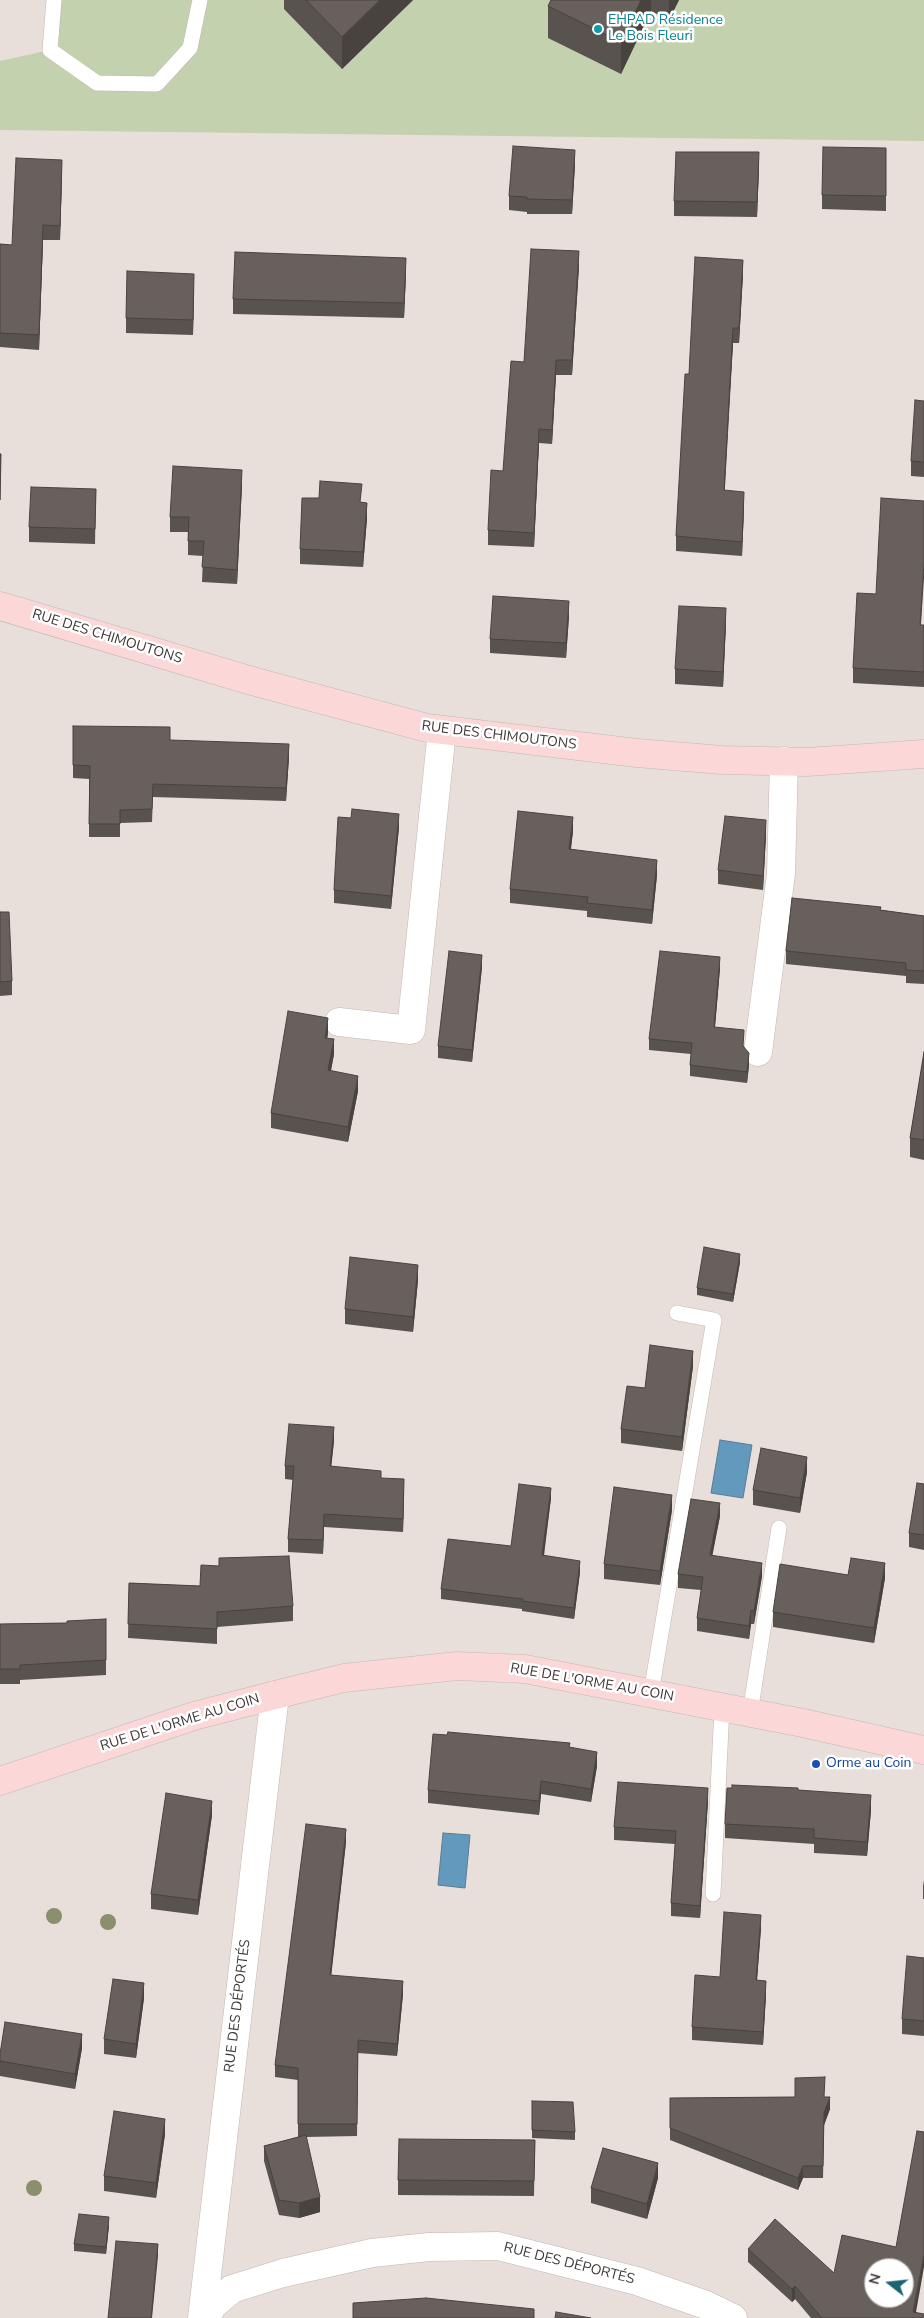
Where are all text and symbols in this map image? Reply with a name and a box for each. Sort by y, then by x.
place label: EHPAD Résidence Le Bois Fleuri [608,13,723,46]
marker: EHPAD Résidence Le Bois Fleuri [592,23,604,35]
street label: RUE DES CHIMOUTONS [30,606,184,668]
street label: RUE DES CHIMOUTONS [421,718,577,754]
street label: RUE DE L'ORME AU COIN [509,1660,675,1706]
street label: RUE DE L'ORME AU COIN [98,1691,262,1755]
place label: Orme au Coin [826,1756,912,1772]
marker: Orme au Coin [810,1758,822,1770]
street label: RUE DES DÉPORTÉS [221,1938,255,2074]
street label: RUE DES DÉPORTÉS [502,2240,636,2288]
north arrow [864,2258,914,2308]
text: N [864,2271,886,2287]

